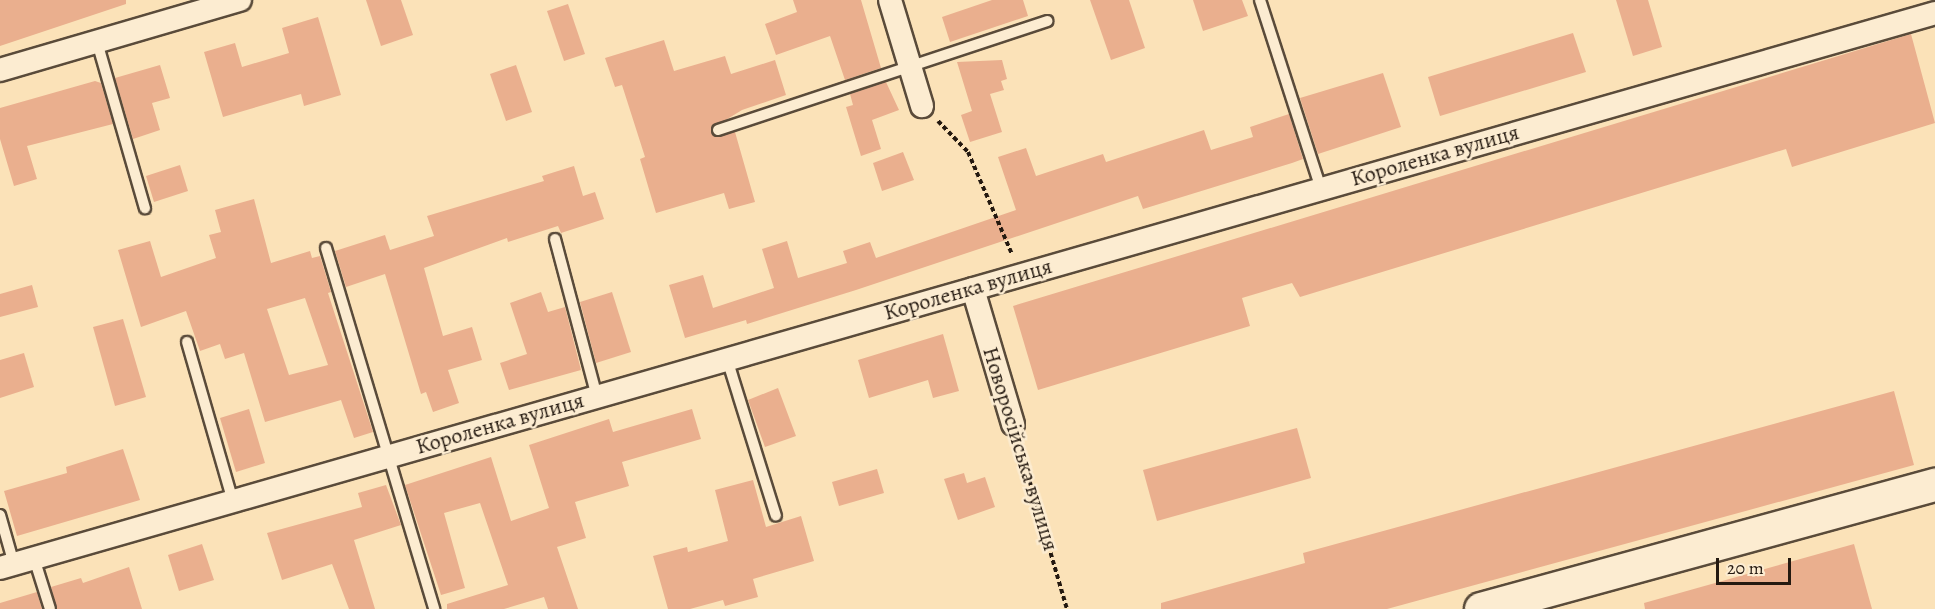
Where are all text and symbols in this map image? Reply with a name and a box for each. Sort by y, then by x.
street label: Короленка вулиця [1348,119,1522,193]
street label: Короленка вулиця [881,253,1055,327]
street label: Новоросійська вулиця [976,344,1064,554]
street label: Короленка вулиця [413,387,587,461]
scale bar [1719,546,1794,584]
text: 20 m [1727,556,1764,580]

